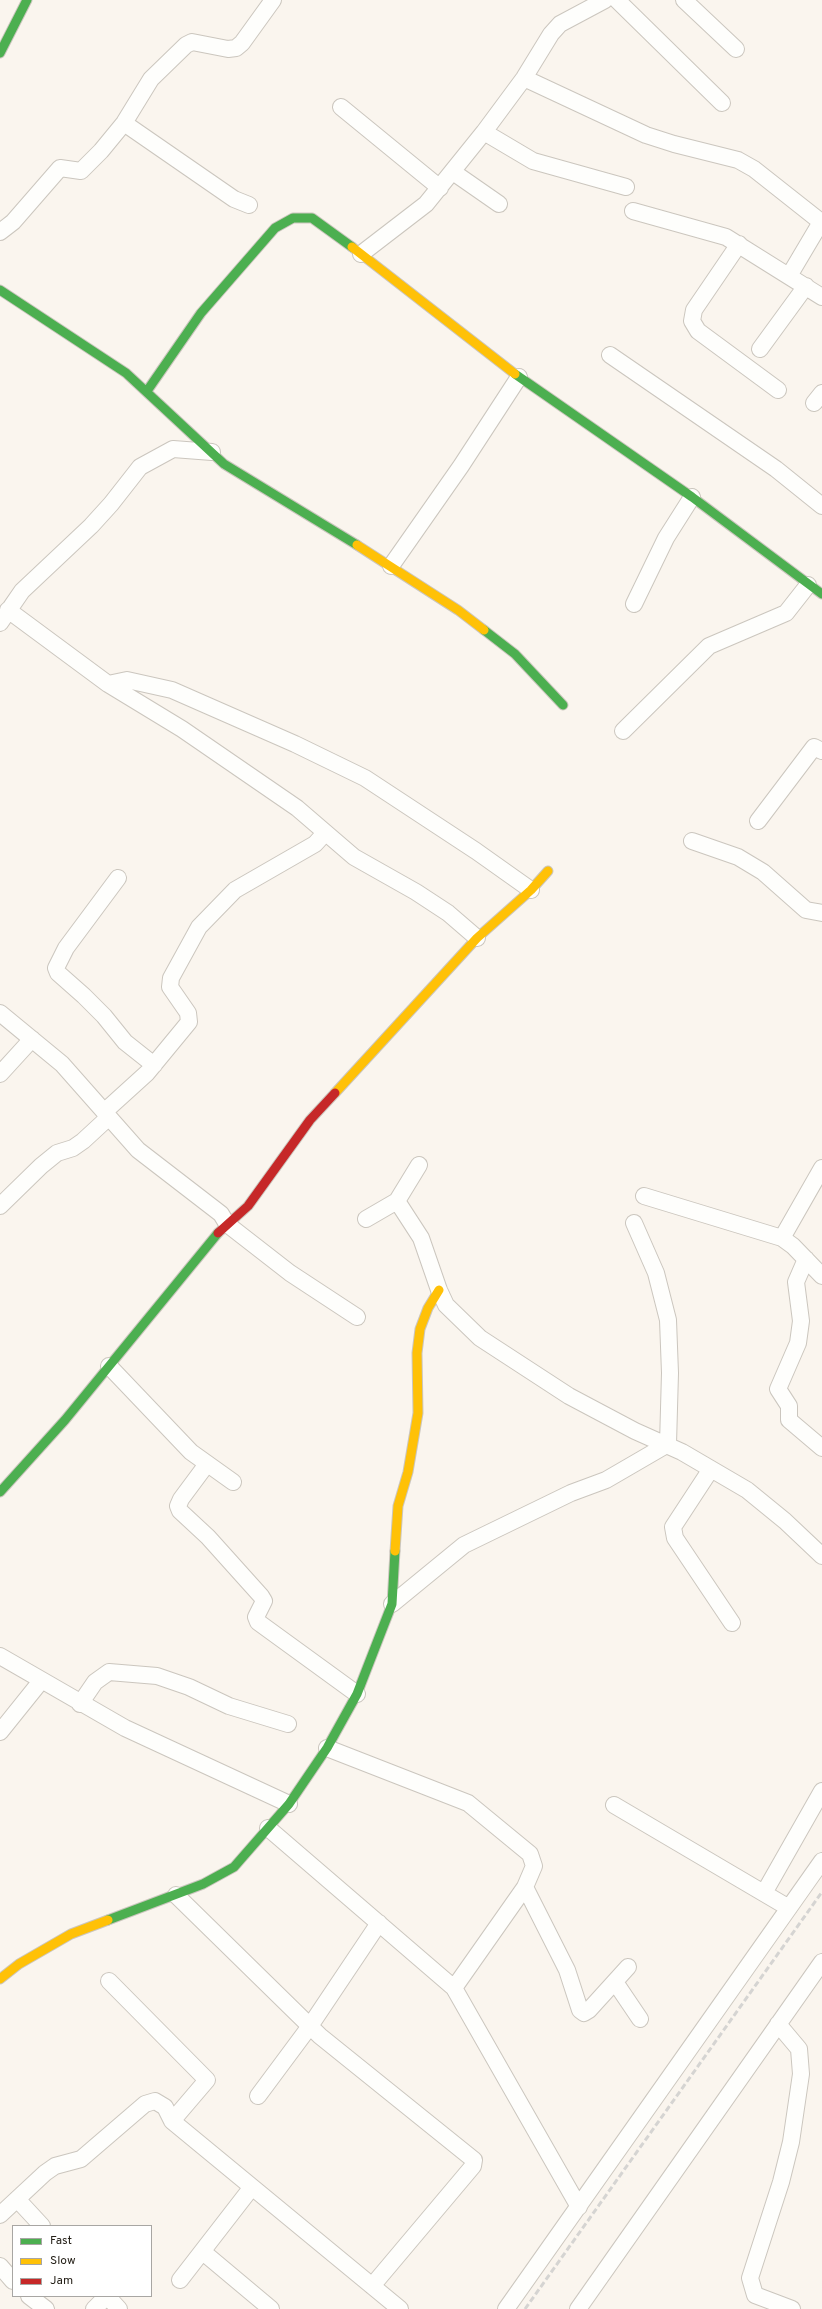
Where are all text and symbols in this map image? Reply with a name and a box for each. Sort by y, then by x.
legend [12,2225,152,2297]
text: Fast [50,2233,72,2249]
text: Slow [50,2253,76,2269]
text: Jam [50,2273,73,2289]

